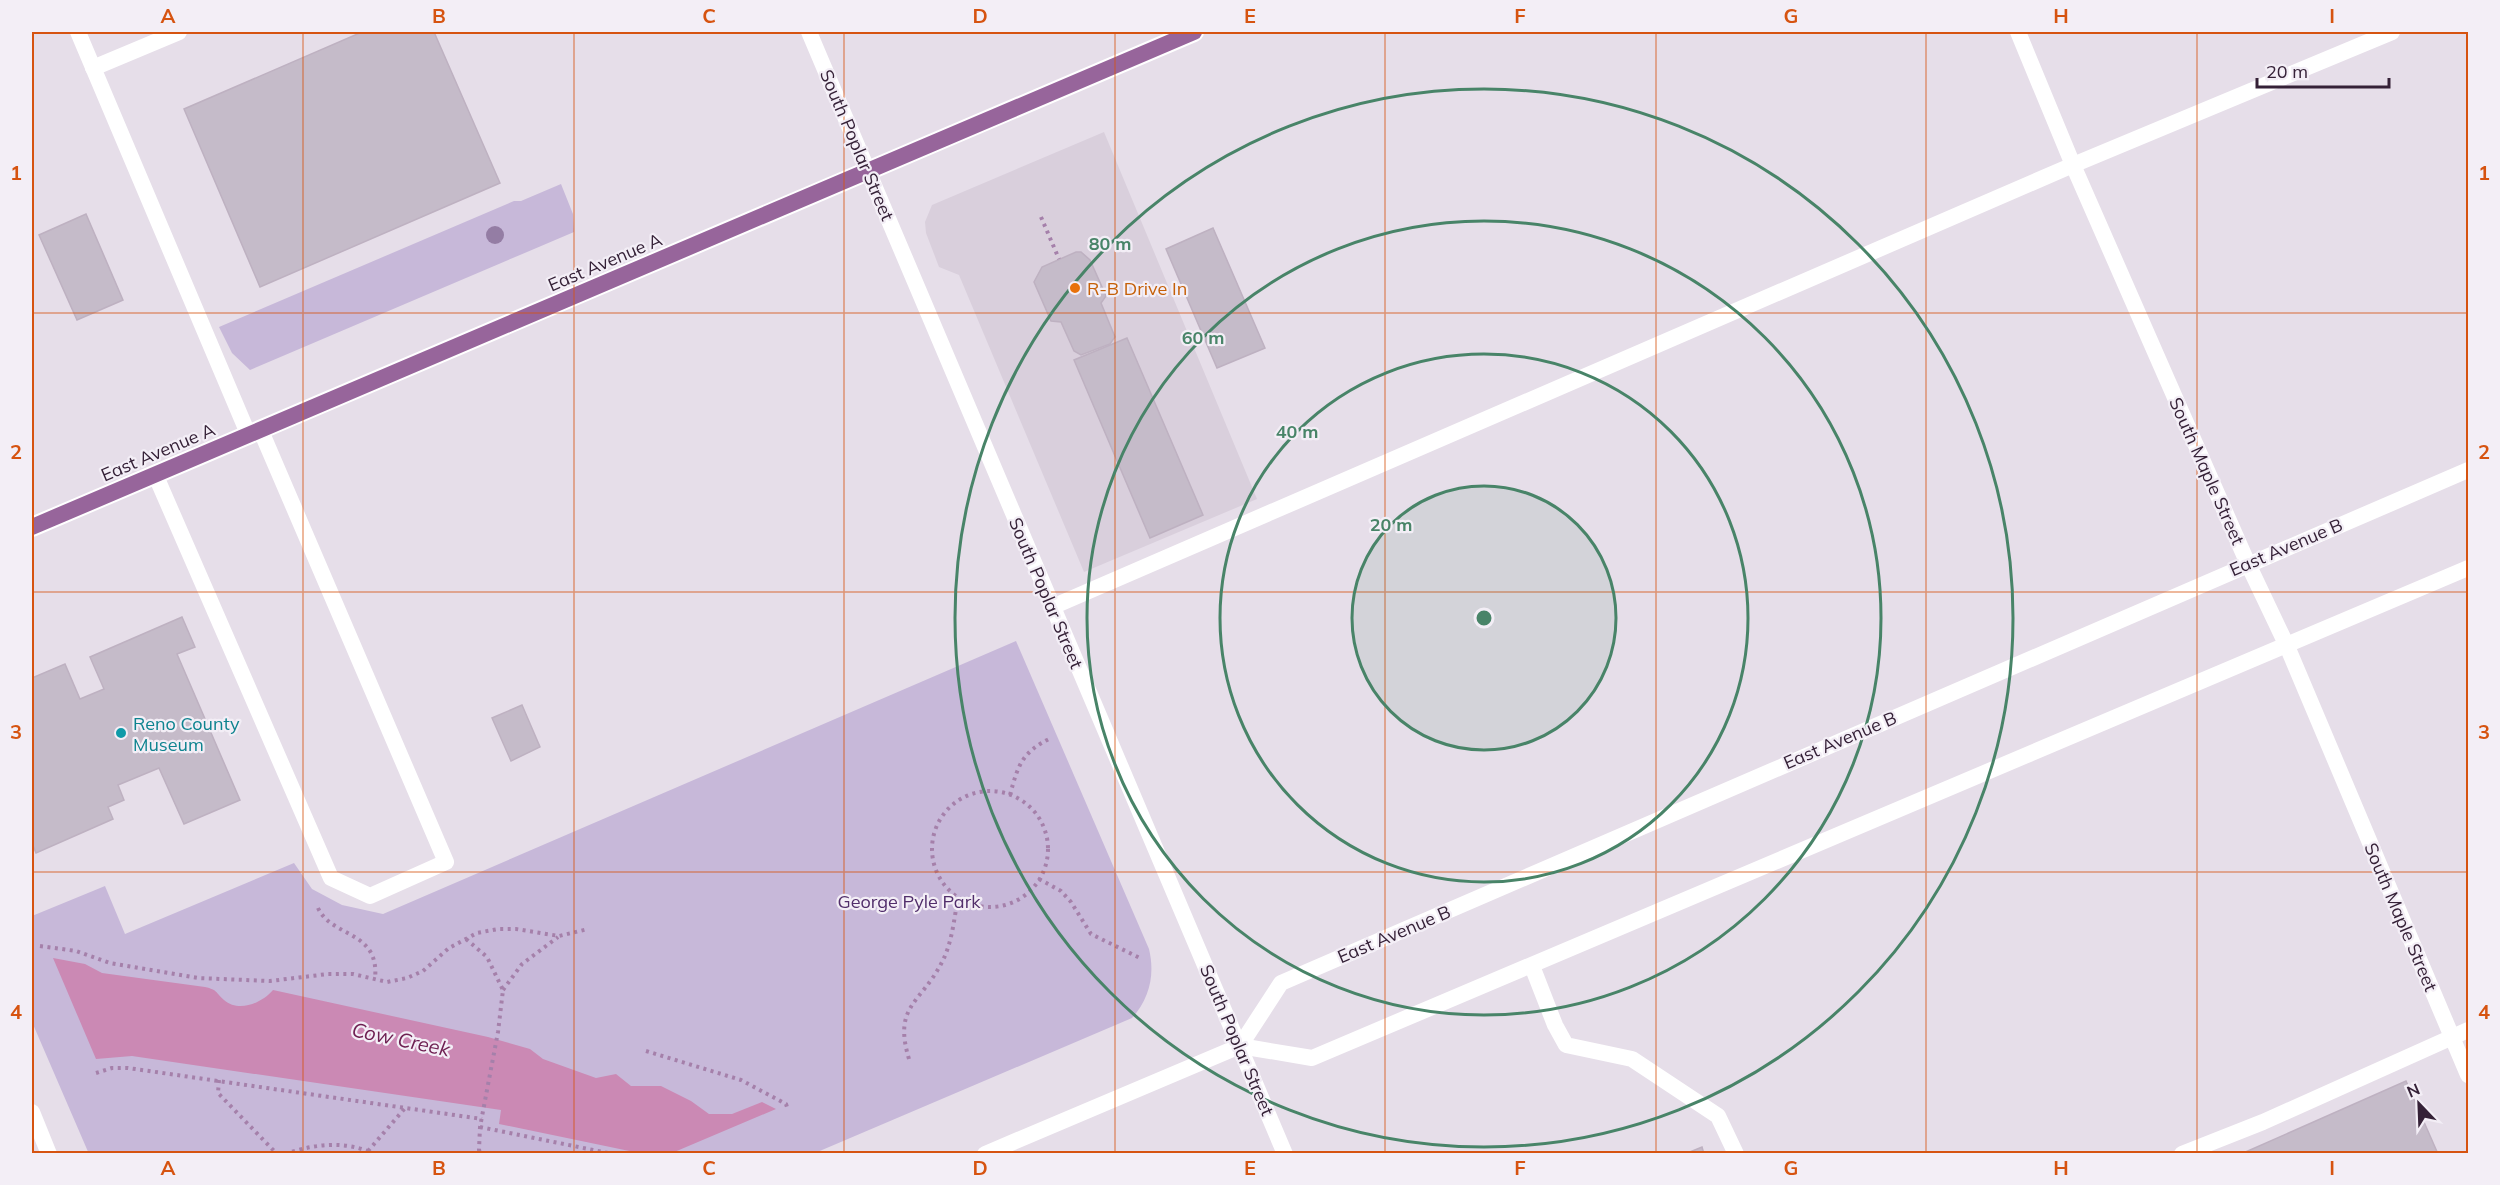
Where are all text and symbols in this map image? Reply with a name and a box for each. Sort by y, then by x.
text: A [161,3,176,28]
text: B [432,3,446,28]
text: C [702,3,716,28]
text: D [972,3,988,28]
text: E [1244,3,1256,28]
text: F [1514,3,1526,28]
text: G [1784,3,1798,28]
text: H [2053,3,2069,28]
text: I [2329,3,2335,28]
scale bar [2257,51,2389,89]
text: 20 m [2266,60,2308,83]
street label: South Poplar Street [815,66,899,224]
text: 1 [10,160,22,185]
text: 1 [2478,160,2490,185]
street label: East Avenue A [544,228,666,296]
text: 80 m [1089,232,1131,255]
place label: R-B Drive In [1087,277,1187,300]
marker: R-B Drive In [1068,281,1082,295]
text: 60 m [1182,326,1224,349]
street label: South Maple Street [2164,394,2250,548]
street label: East Avenue A [97,418,219,486]
text: 40 m [1276,420,1318,443]
text: 2 [10,439,22,464]
text: 2 [2478,439,2490,464]
text: 20 m [1370,513,1412,536]
street label: East Avenue B [2226,513,2346,581]
street label: South Poplar Street [1004,514,1088,672]
centre of rings [1474,608,1494,628]
street label: East Avenue B [1780,706,1900,774]
place label: Reno County Museum [133,712,240,756]
text: 3 [10,719,22,744]
text: 3 [2478,719,2490,744]
marker: Reno County Museum [114,726,128,740]
street label: South Maple Street [2359,839,2443,995]
park label: George Pyle Park [838,890,981,913]
street label: East Avenue B [1334,900,1454,968]
street label: South Poplar Street [1195,961,1279,1119]
text: 4 [10,999,22,1024]
text: 4 [2478,999,2490,1024]
water label: Cow Creek [350,1016,453,1062]
north arrow [2389,1074,2449,1134]
text: N [2404,1079,2423,1102]
text: A [161,1155,176,1180]
text: B [432,1155,446,1180]
text: C [702,1155,716,1180]
text: D [972,1155,988,1180]
text: E [1244,1155,1256,1180]
text: F [1514,1155,1526,1180]
text: G [1784,1155,1798,1180]
text: H [2053,1155,2069,1180]
text: I [2329,1155,2335,1180]

